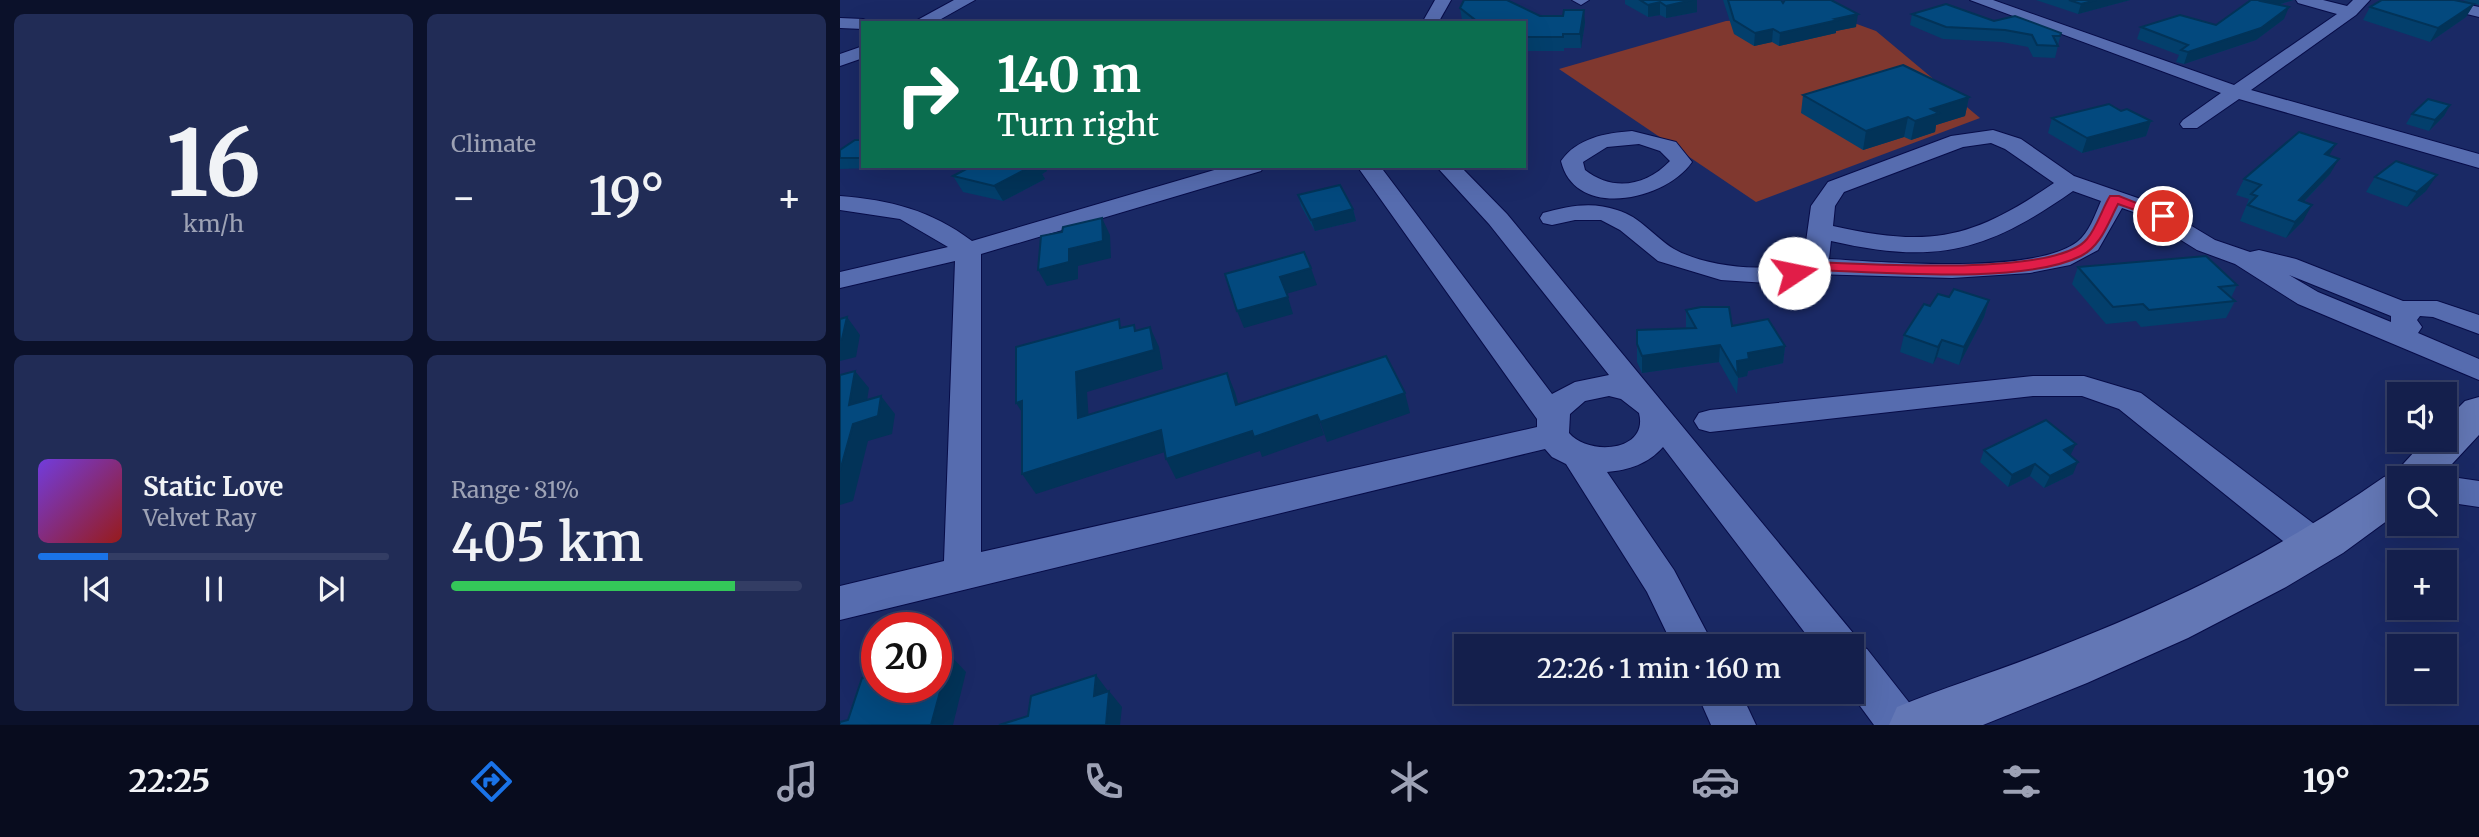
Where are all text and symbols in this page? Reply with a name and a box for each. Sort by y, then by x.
text: 140 m [997,44,1141,105]
icon: right [882,49,973,140]
text: Turn right [997,105,1159,145]
text: 16 [166,106,261,221]
text: Climate [451,129,536,158]
text: 19° [588,164,665,229]
text: − [451,174,476,221]
text: + [777,174,802,221]
pin [2133,186,2193,246]
icon: arrive [2144,197,2182,235]
text: km/h [183,209,244,238]
position arrow [1757,236,1831,310]
map controls [2387,382,2457,704]
button: sound [2387,382,2457,452]
button: search [2387,466,2457,536]
text: Static Love [143,470,283,503]
text: Range · 81% [451,475,579,504]
text: Velvet Ray [143,503,256,532]
text: 405 km [451,510,644,575]
button: + [2387,550,2457,620]
icon: previous [78,570,116,608]
icon: pause [195,570,233,608]
icon: next [312,570,350,608]
speed limit sign: 20 [861,612,952,703]
button: − [2387,634,2457,704]
text: 22:26 · 1 min · 160 m [1537,652,1781,685]
icon: directions [467,757,516,806]
icon: music [773,757,822,806]
icon: phone [1079,757,1128,806]
icon: climate [1385,757,1434,806]
icon: car [1691,757,1740,806]
icon: filters [1997,757,2046,806]
text: 22:25 [128,761,210,801]
text: 19° [2302,761,2350,801]

